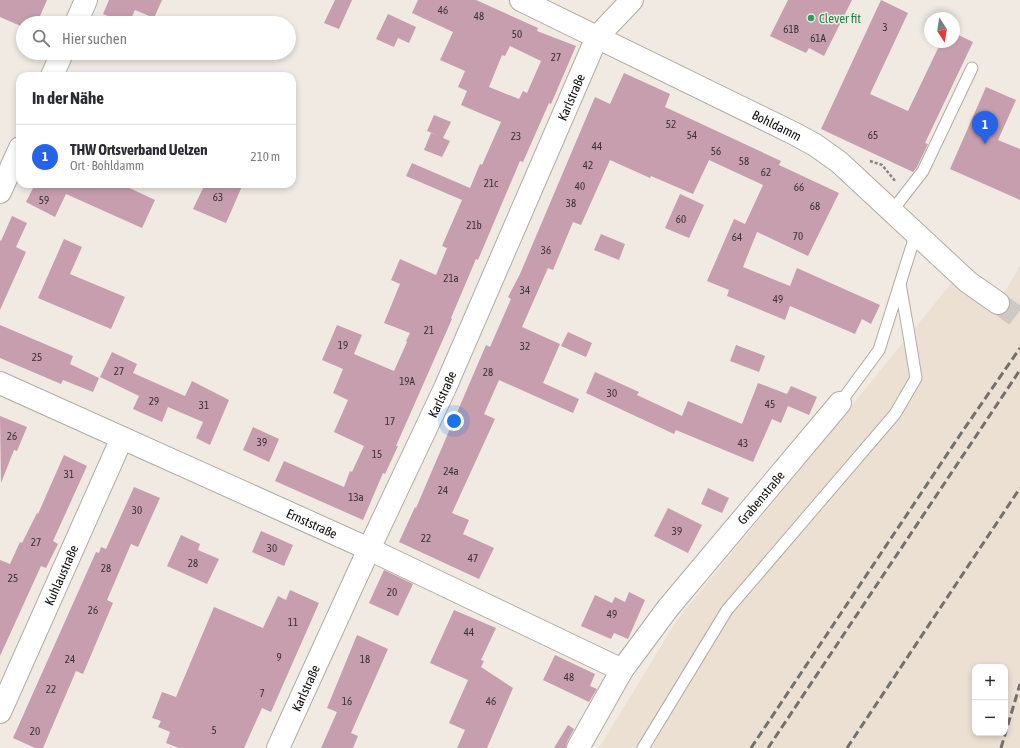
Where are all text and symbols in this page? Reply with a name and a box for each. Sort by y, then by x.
house number: 46 [438,4,448,16]
house number: 48 [474,10,484,22]
place label: Clever fit [819,11,861,26]
north arrow [924,12,960,48]
marker: Clever fit [806,13,816,23]
search box [16,16,296,60]
house number: 3 [882,21,888,33]
house number: 61B [783,23,800,35]
icon: search [30,27,52,49]
house number: 50 [512,28,522,40]
text: Hier suchen [62,30,127,47]
house number: 61A [810,32,826,44]
house number: 27 [551,51,561,63]
street label: Karlstraße [554,71,588,123]
text: In der Nähe [32,88,104,108]
street label: Bohldamm [750,107,804,144]
pin: 1 [972,111,998,144]
house number: 52 [666,118,676,130]
house number: 54 [687,129,697,141]
house number: 65 [868,129,878,141]
house number: 23 [511,130,521,142]
house number: 44 [592,140,602,152]
text: THW Ortsverband Uelzen [70,141,208,158]
house number: 56 [711,145,721,157]
text: 1 [42,149,48,164]
text: 210 m [251,149,280,164]
house number: 58 [739,155,749,167]
text: Ort · Bohldamm [70,158,144,173]
house number: 42 [583,159,593,171]
house number: 62 [761,166,771,178]
house number: 21c [484,177,499,189]
house number: 40 [575,180,585,192]
house number: 66 [794,181,804,193]
house number: 63 [213,191,223,203]
house number: 59 [39,194,49,206]
house number: 38 [566,197,576,209]
house number: 68 [810,200,820,212]
house number: 60 [676,213,686,225]
house number: 21b [466,219,482,231]
house number: 70 [793,230,803,242]
house number: 64 [732,231,742,243]
house number: 36 [541,244,551,256]
house number: 21a [443,272,459,284]
house number: 34 [520,284,530,296]
house number: 49 [773,293,783,305]
house number: 21 [424,324,434,336]
house number: 19 [338,339,348,351]
house number: 32 [520,340,530,352]
house number: 25 [32,351,42,363]
house number: 27 [114,365,124,377]
house number: 28 [483,366,493,378]
street label: Karlstraße [425,369,459,420]
house number: 19A [399,375,415,387]
house number: 30 [607,387,617,399]
house number: 29 [149,395,159,407]
house number: 45 [765,398,775,410]
house number: 31 [199,399,209,411]
your location [444,411,464,431]
house number: 17 [385,415,395,427]
house number: 26 [7,430,17,442]
house number: 39 [257,436,267,448]
house number: 43 [738,437,748,449]
house number: 15 [372,448,382,460]
house number: 24a [443,465,459,477]
house number: 31 [64,468,74,480]
street label: Grabenstraße [734,468,787,527]
house number: 24 [438,484,448,496]
house number: 13a [348,491,364,503]
house number: 30 [132,504,142,516]
street label: Ernststraße [284,505,340,541]
house number: 39 [672,525,682,537]
house number: 22 [421,532,431,544]
house number: 27 [31,536,41,548]
street label: Kuhlaustraße [41,542,81,608]
house number: 30 [267,542,277,554]
house number: 47 [468,552,478,564]
house number: 28 [188,557,198,569]
house number: 28 [101,562,111,574]
house number: 25 [8,572,18,584]
house number: 20 [387,586,397,598]
house number: 26 [88,604,98,616]
house number: 49 [607,608,617,620]
house number: 11 [288,616,298,628]
house number: 44 [464,626,474,638]
house number: 9 [276,651,282,663]
house number: 24 [65,653,75,665]
house number: 18 [360,653,370,665]
street label: Karlstraße [288,662,323,714]
map controls [972,664,1008,736]
button: + [972,664,1008,700]
house number: 48 [564,671,574,683]
house number: 22 [46,683,56,695]
house number: 7 [259,687,265,699]
house number: 16 [342,695,352,707]
house number: 46 [486,695,496,707]
button: − [972,700,1008,736]
house number: 5 [211,724,217,736]
house number: 20 [30,725,40,737]

